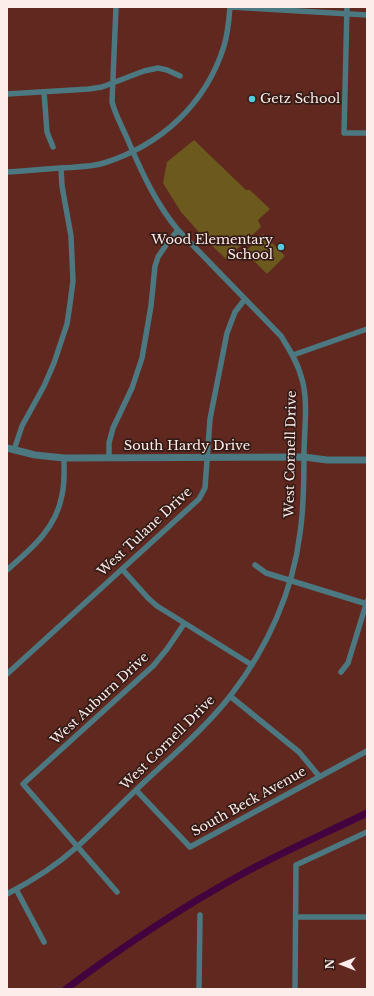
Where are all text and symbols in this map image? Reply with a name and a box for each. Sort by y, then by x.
place label: Getz School [260,91,340,107]
marker: Getz School [247,94,257,104]
place label: Wood Elementary School [151,232,273,263]
marker: Wood Elementary School [276,242,286,252]
street label: West Cornell Drive [282,390,300,518]
street label: South Hardy Drive [124,438,250,454]
street label: West Tulane Drive [95,484,195,580]
street label: West Auburn Drive [48,650,152,748]
street label: West Cornell Drive [118,693,218,793]
street label: South Beck Avenue [189,764,309,840]
north arrow [322,944,362,984]
text: N [323,959,337,969]

